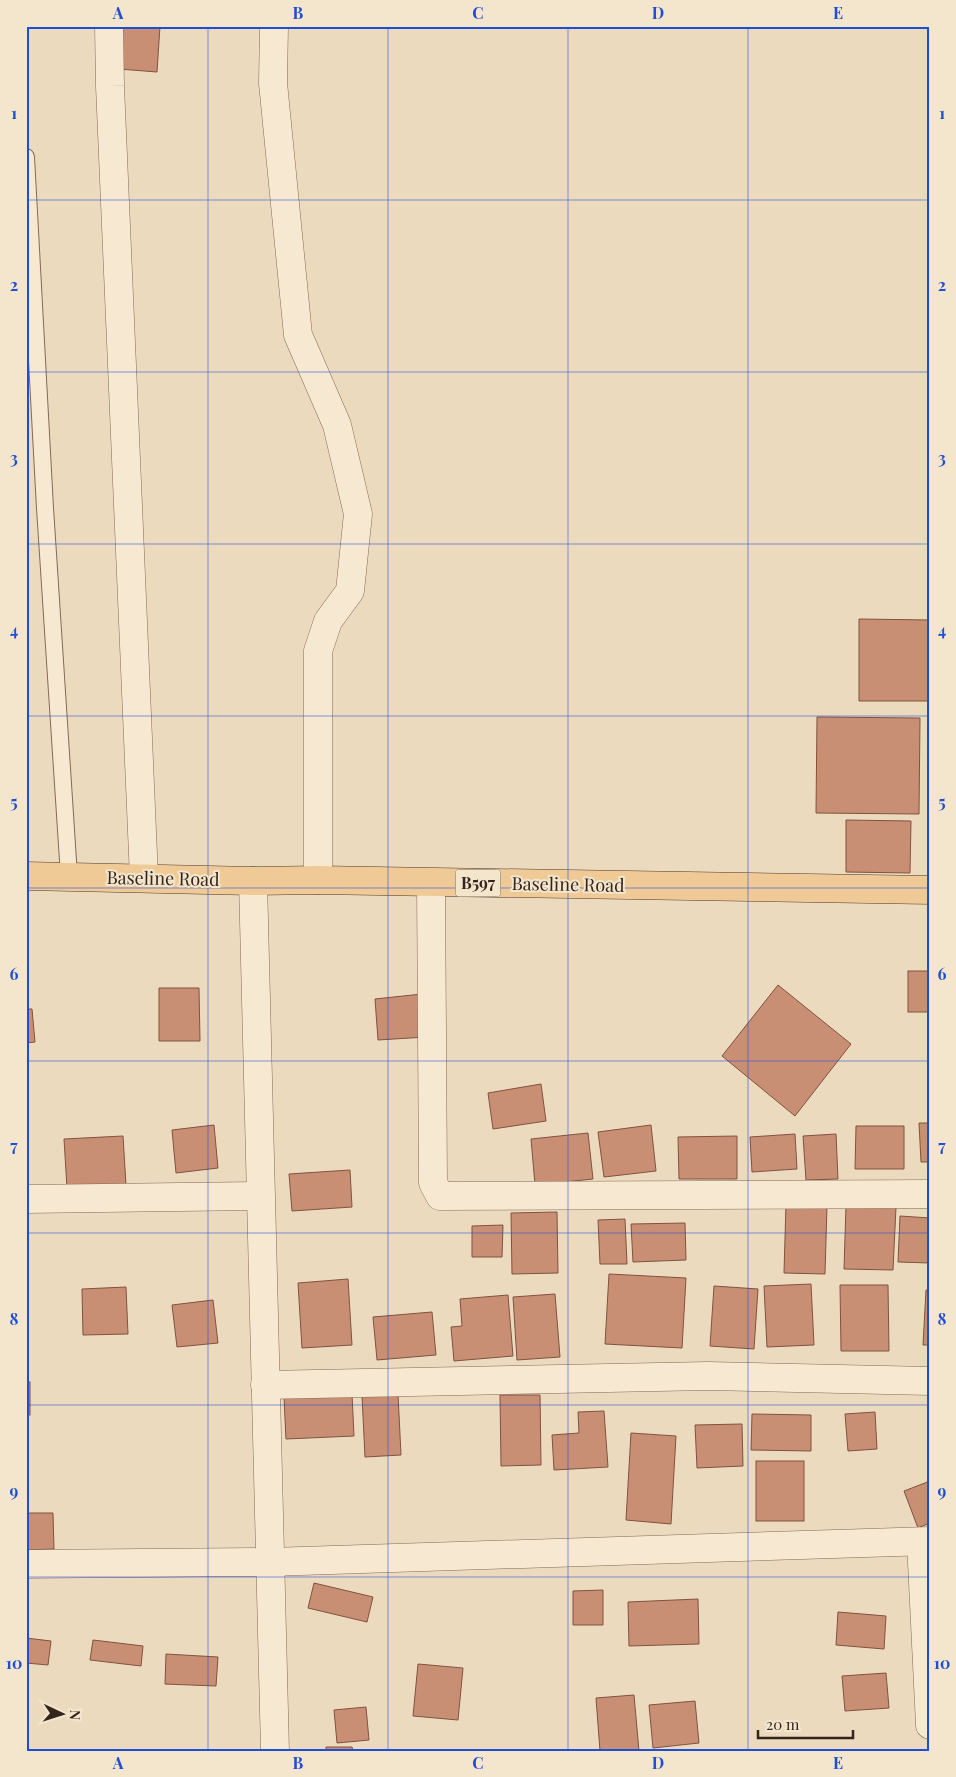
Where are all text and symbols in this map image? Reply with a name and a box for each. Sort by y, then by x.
text: A [112,2,124,23]
text: B [293,2,304,23]
text: C [472,2,484,23]
text: D [652,2,664,23]
text: E [833,2,843,23]
text: 1 [11,102,17,123]
text: 1 [939,102,945,123]
text: 2 [10,274,18,295]
text: 2 [938,274,946,295]
text: 3 [10,447,18,468]
text: 3 [938,447,946,468]
text: 4 [10,619,18,640]
text: 4 [938,619,946,640]
text: 5 [10,791,18,812]
text: 5 [938,791,946,812]
street label: Baseline Road [106,865,220,891]
road number: B597 [456,870,500,896]
street label: Baseline Road [511,871,625,897]
text: 6 [10,963,19,984]
text: 6 [938,963,947,984]
text: 7 [10,1135,18,1156]
text: 7 [938,1135,946,1156]
text: 8 [10,1308,19,1329]
text: 8 [938,1308,947,1329]
text: 9 [10,1480,19,1501]
text: 9 [938,1480,947,1501]
text: 10 [6,1652,22,1673]
text: 10 [934,1652,950,1673]
north arrow [38,1690,88,1740]
scale bar [758,1707,854,1739]
text: N [66,1709,85,1721]
text: 20 m [766,1714,800,1734]
text: A [112,1752,124,1773]
text: B [293,1752,304,1773]
text: C [472,1752,484,1773]
text: D [652,1752,664,1773]
text: E [833,1752,843,1773]

